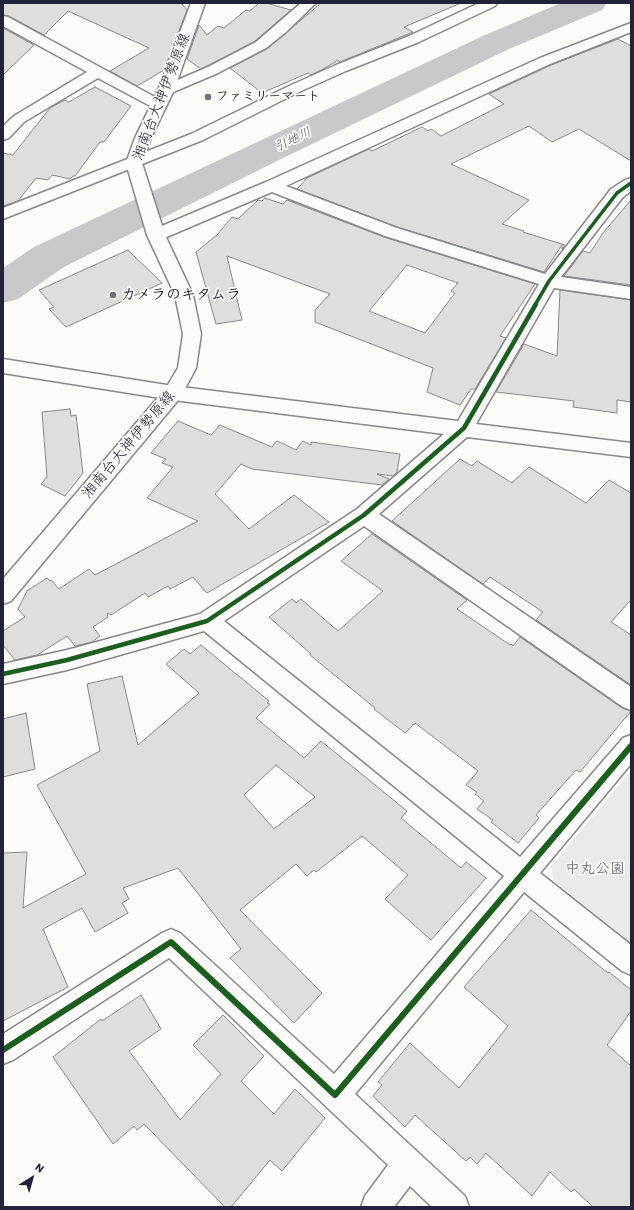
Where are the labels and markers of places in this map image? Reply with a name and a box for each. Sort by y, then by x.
place label: ファミリーマート [216,89,320,105]
marker: ファミリーマート [203,92,213,102]
place label: カメラのキタムラ [121,286,241,304]
marker: カメラのキタムラ [108,290,118,300]

